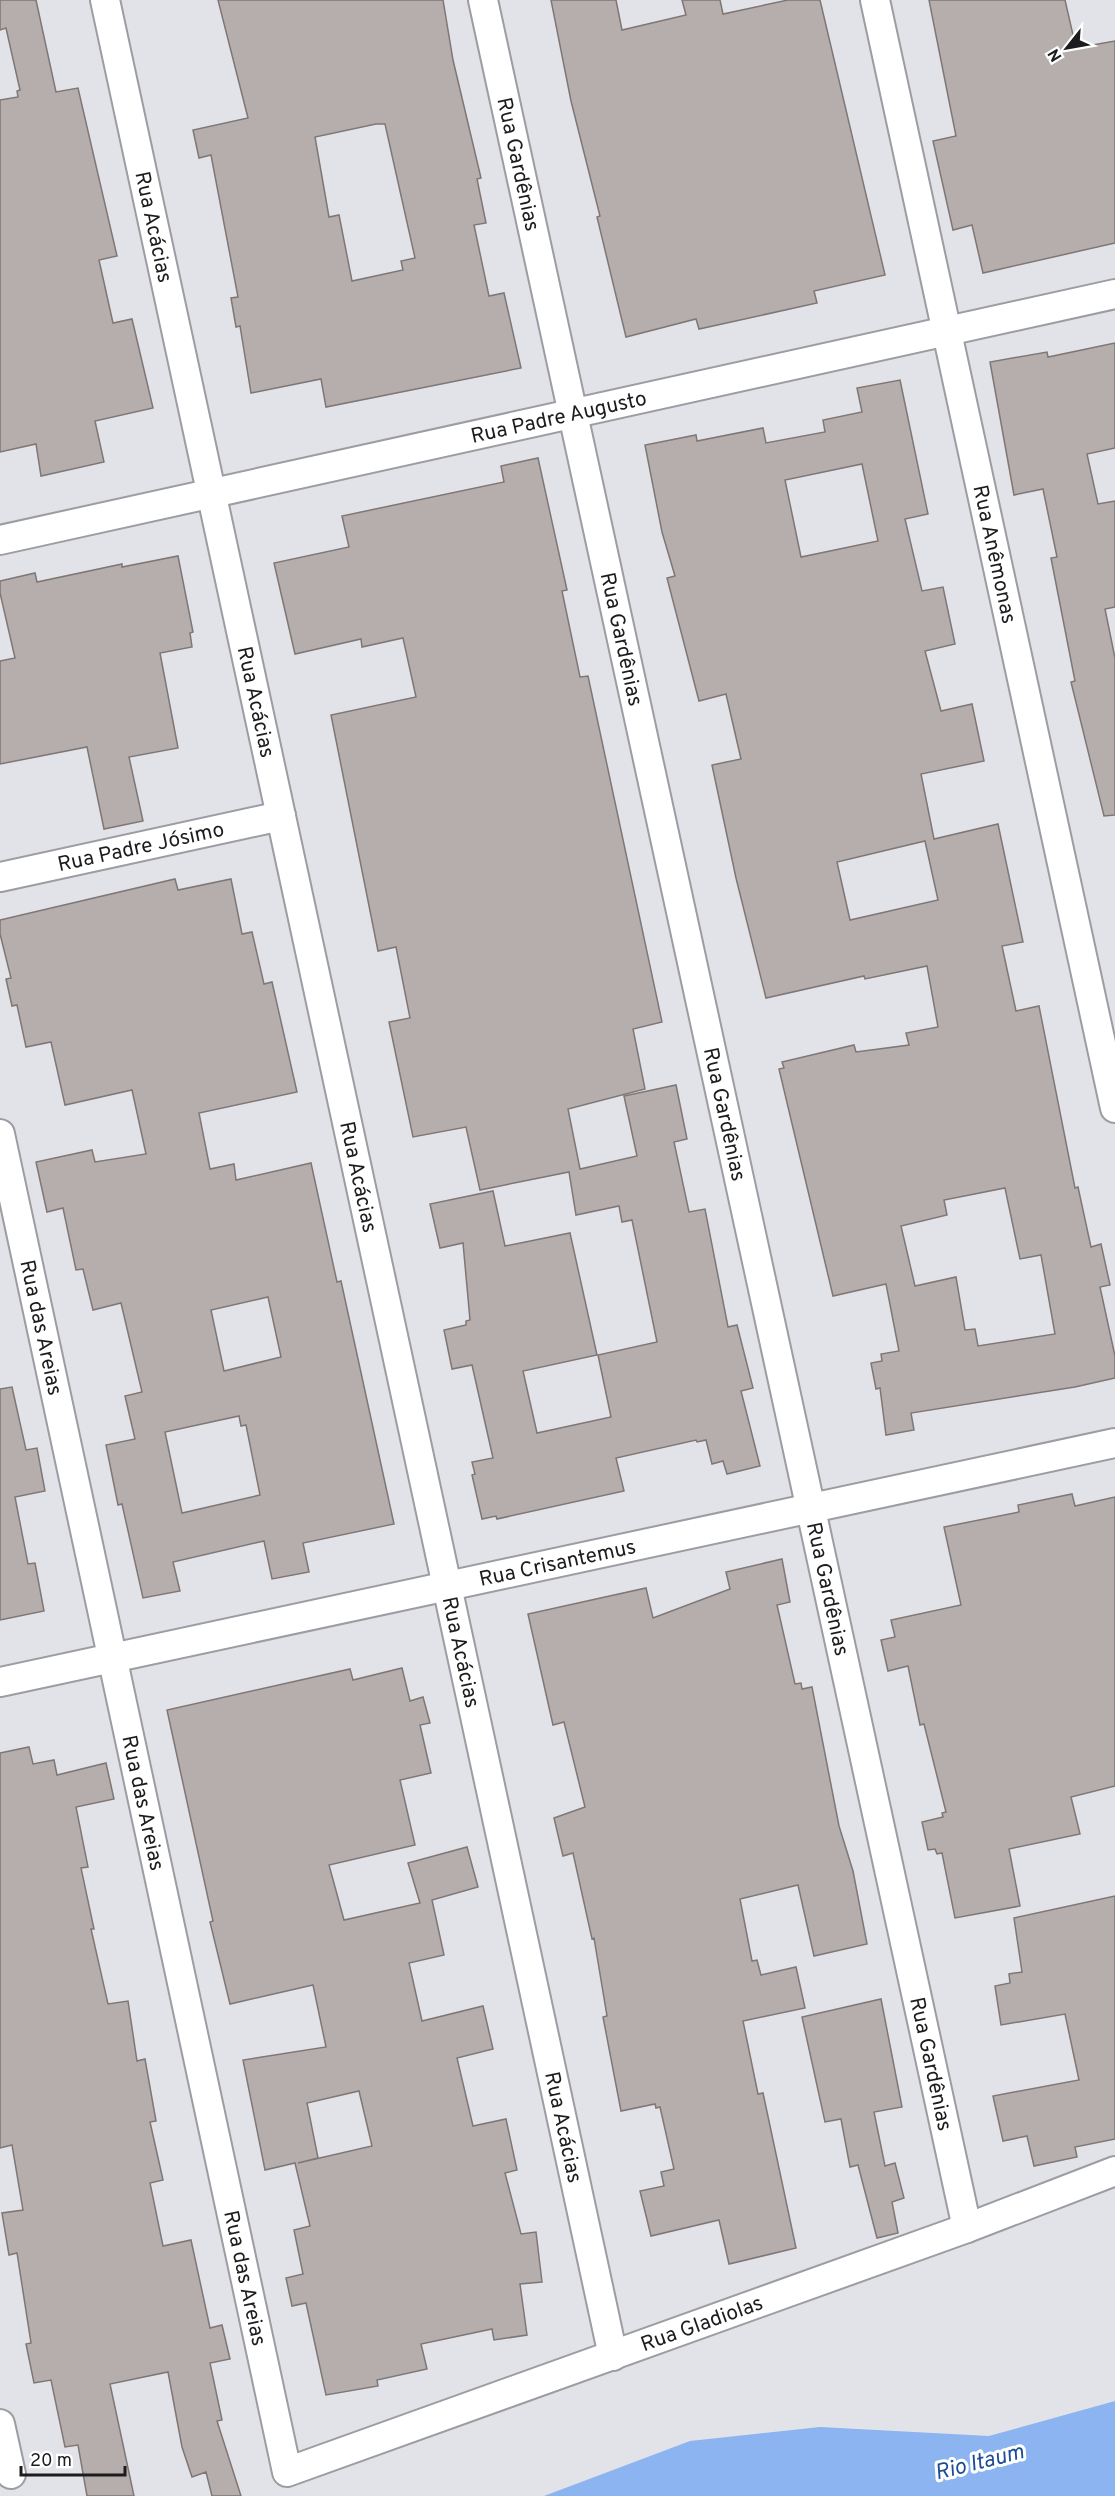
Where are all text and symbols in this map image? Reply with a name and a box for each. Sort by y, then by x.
north arrow [1037,18,1097,78]
text: N [1044,45,1067,65]
street label: Rua Gardênias [490,95,545,234]
street label: Rua Acácias [127,169,178,285]
street label: Rua Padre Augusto [468,386,649,451]
street label: Rua Anêmonas [965,483,1022,626]
street label: Rua Gardênias [593,570,648,709]
street label: Rua Acácias [230,644,280,760]
street label: Rua Padre Jósimo [55,817,227,879]
street label: Rua Gardênias [696,1045,751,1184]
street label: Rua Acácias [332,1119,382,1235]
street label: Rua das Areias [12,1258,68,1398]
street label: Rua Gardênias [799,1520,854,1659]
street label: Rua Crisantemus [477,1534,639,1594]
street label: Rua Acácias [435,1594,485,1711]
street label: Rua das Areias [114,1733,170,1873]
street label: Rua Gardênias [902,1995,958,2134]
street label: Rua Acácias [537,2069,587,2186]
street label: Rua das Areias [216,2208,272,2349]
street label: Rua Gladiolas [637,2290,767,2359]
scale bar [21,2439,124,2477]
water label: Rio Itaum [932,2439,1027,2488]
text: 20 m [30,2450,72,2473]

